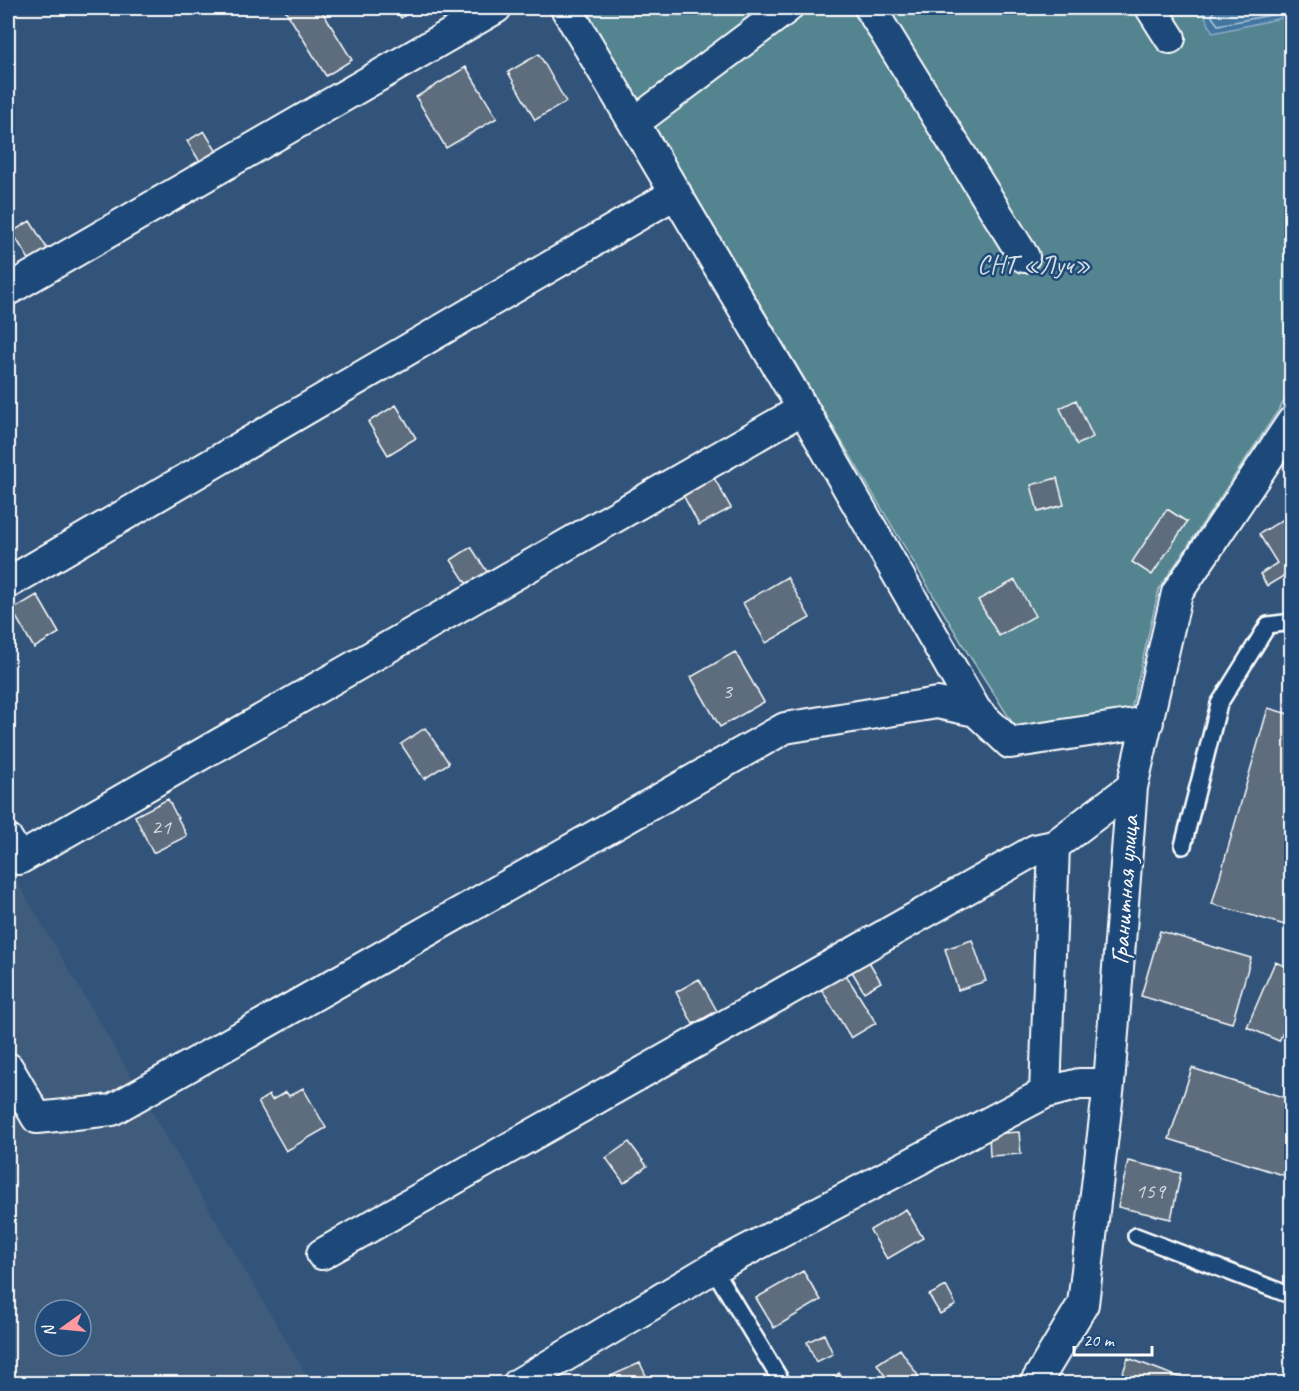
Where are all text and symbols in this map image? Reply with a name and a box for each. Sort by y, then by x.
park label: СНТ «Луч» [977,248,1091,281]
house number: 3 [722,677,734,705]
house number: 21 [151,813,172,841]
street label: Гранитная улица [1103,813,1146,966]
house number: 159 [1135,1177,1167,1205]
north arrow [33,1298,93,1358]
scale bar [1074,1319,1152,1357]
text: N [38,1321,60,1339]
text: 20 m [1083,1329,1116,1351]

